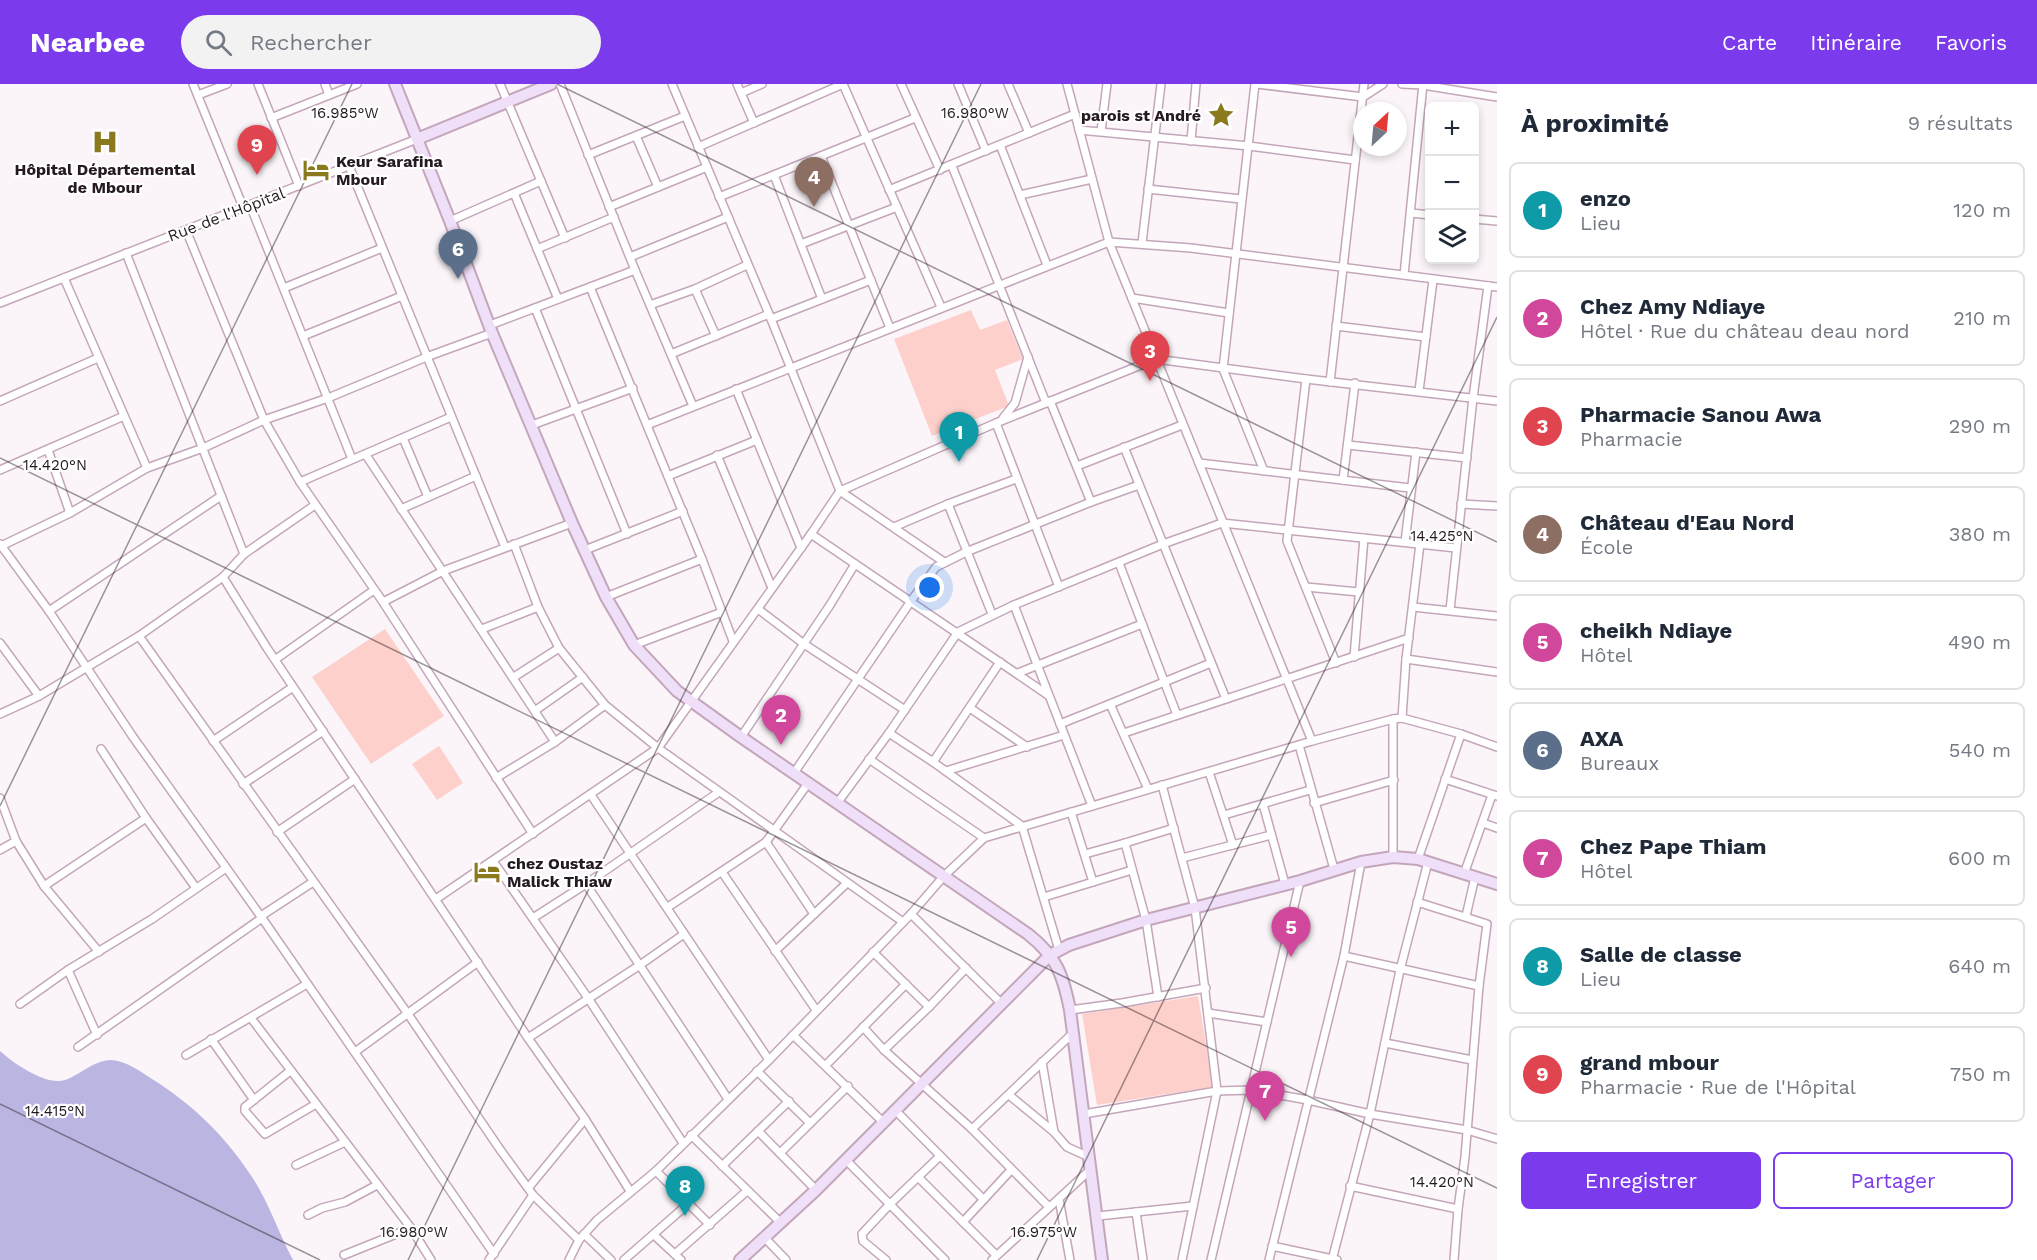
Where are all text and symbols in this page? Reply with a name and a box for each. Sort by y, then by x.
search box [181,15,601,69]
text: Nearbee [30,26,145,59]
icon: search [202,26,235,59]
text: Rechercher [250,30,372,55]
text: Carte [1722,30,1777,55]
text: Itinéraire [1810,30,1902,55]
text: Favoris [1935,30,2007,55]
place icon: parois st André [1206,100,1236,130]
north arrow [1353,102,1407,156]
map controls [1425,102,1479,264]
button: + [1425,102,1479,156]
text: 16.985°W [311,104,379,122]
text: 16.980°W [941,104,1009,122]
place label: parois st André [1081,106,1201,125]
text: À proximité [1521,108,1669,138]
text: 9 résultats [1908,111,2013,135]
pin: 9 [238,126,276,175]
hospital icon: Hôpital Départemental de Mbour [90,127,120,157]
place label: Keur Sarafina Mbour [336,152,444,189]
hotel icon: Keur Sarafina Mbour [301,155,331,185]
button: − [1425,156,1479,210]
pin: 4 [794,158,834,207]
place label: Hôpital Départemental de Mbour [15,160,196,197]
street label: Rue de l'Hôpital [165,183,288,246]
text: enzo [1580,186,1631,211]
text: 1 [1538,198,1547,222]
text: 120 m [1953,198,2011,222]
button: layers [1425,210,1479,264]
text: Lieu [1580,211,1621,235]
pin: 6 [438,230,478,279]
text: Chez Amy Ndiaye [1580,294,1765,319]
text: 2 [1537,306,1548,330]
text: 210 m [1953,306,2011,330]
text: Hôtel · Rue du château deau nord [1580,319,1910,343]
pin: 3 [1130,332,1170,381]
text: Pharmacie Sanou Awa [1580,402,1821,427]
pin: 1 [940,412,978,462]
text: 3 [1537,414,1548,438]
text: 290 m [1949,414,2011,438]
text: Pharmacie [1580,427,1683,451]
text: 14.420°N [23,456,87,474]
text: Château d'Eau Nord [1580,510,1794,535]
text: 4 [1536,522,1549,546]
text: 380 m [1949,522,2011,546]
text: 14.425°N [1410,527,1474,545]
text: École [1580,535,1633,559]
your location [915,573,944,602]
text: cheikh Ndiaye [1580,618,1732,643]
text: 5 [1537,630,1548,654]
text: 490 m [1948,630,2011,654]
text: Hôtel [1580,643,1632,667]
pin: 2 [762,696,800,745]
text: AXA [1580,726,1624,751]
text: 6 [1536,738,1549,762]
text: 540 m [1949,738,2011,762]
text: Bureaux [1580,751,1659,775]
text: Chez Pape Thiam [1580,834,1767,859]
text: 7 [1536,846,1549,870]
text: 600 m [1948,846,2011,870]
place label: chez Oustaz Malick Thiaw [507,854,613,891]
hotel icon: chez Oustaz Malick Thiaw [472,857,502,887]
text: Hôtel [1580,859,1632,883]
pin: 5 [1272,908,1310,957]
text: Salle de classe [1580,942,1742,967]
text: 8 [1536,954,1549,978]
text: 640 m [1948,954,2011,978]
text: Lieu [1580,967,1621,991]
text: grand mbour [1580,1050,1719,1075]
text: 9 [1536,1062,1549,1086]
text: 750 m [1950,1062,2011,1086]
pin: 7 [1246,1072,1284,1121]
text: Pharmacie · Rue de l'Hôpital [1580,1075,1856,1099]
text: 14.415°N [25,1102,85,1120]
button: Enregistrer [1521,1152,1761,1209]
button: Partager [1773,1152,2013,1209]
pin: 8 [666,1166,704,1216]
text: 14.420°N [1410,1173,1474,1191]
text: 16.980°W [380,1223,448,1241]
text: 16.975°W [1011,1223,1077,1241]

